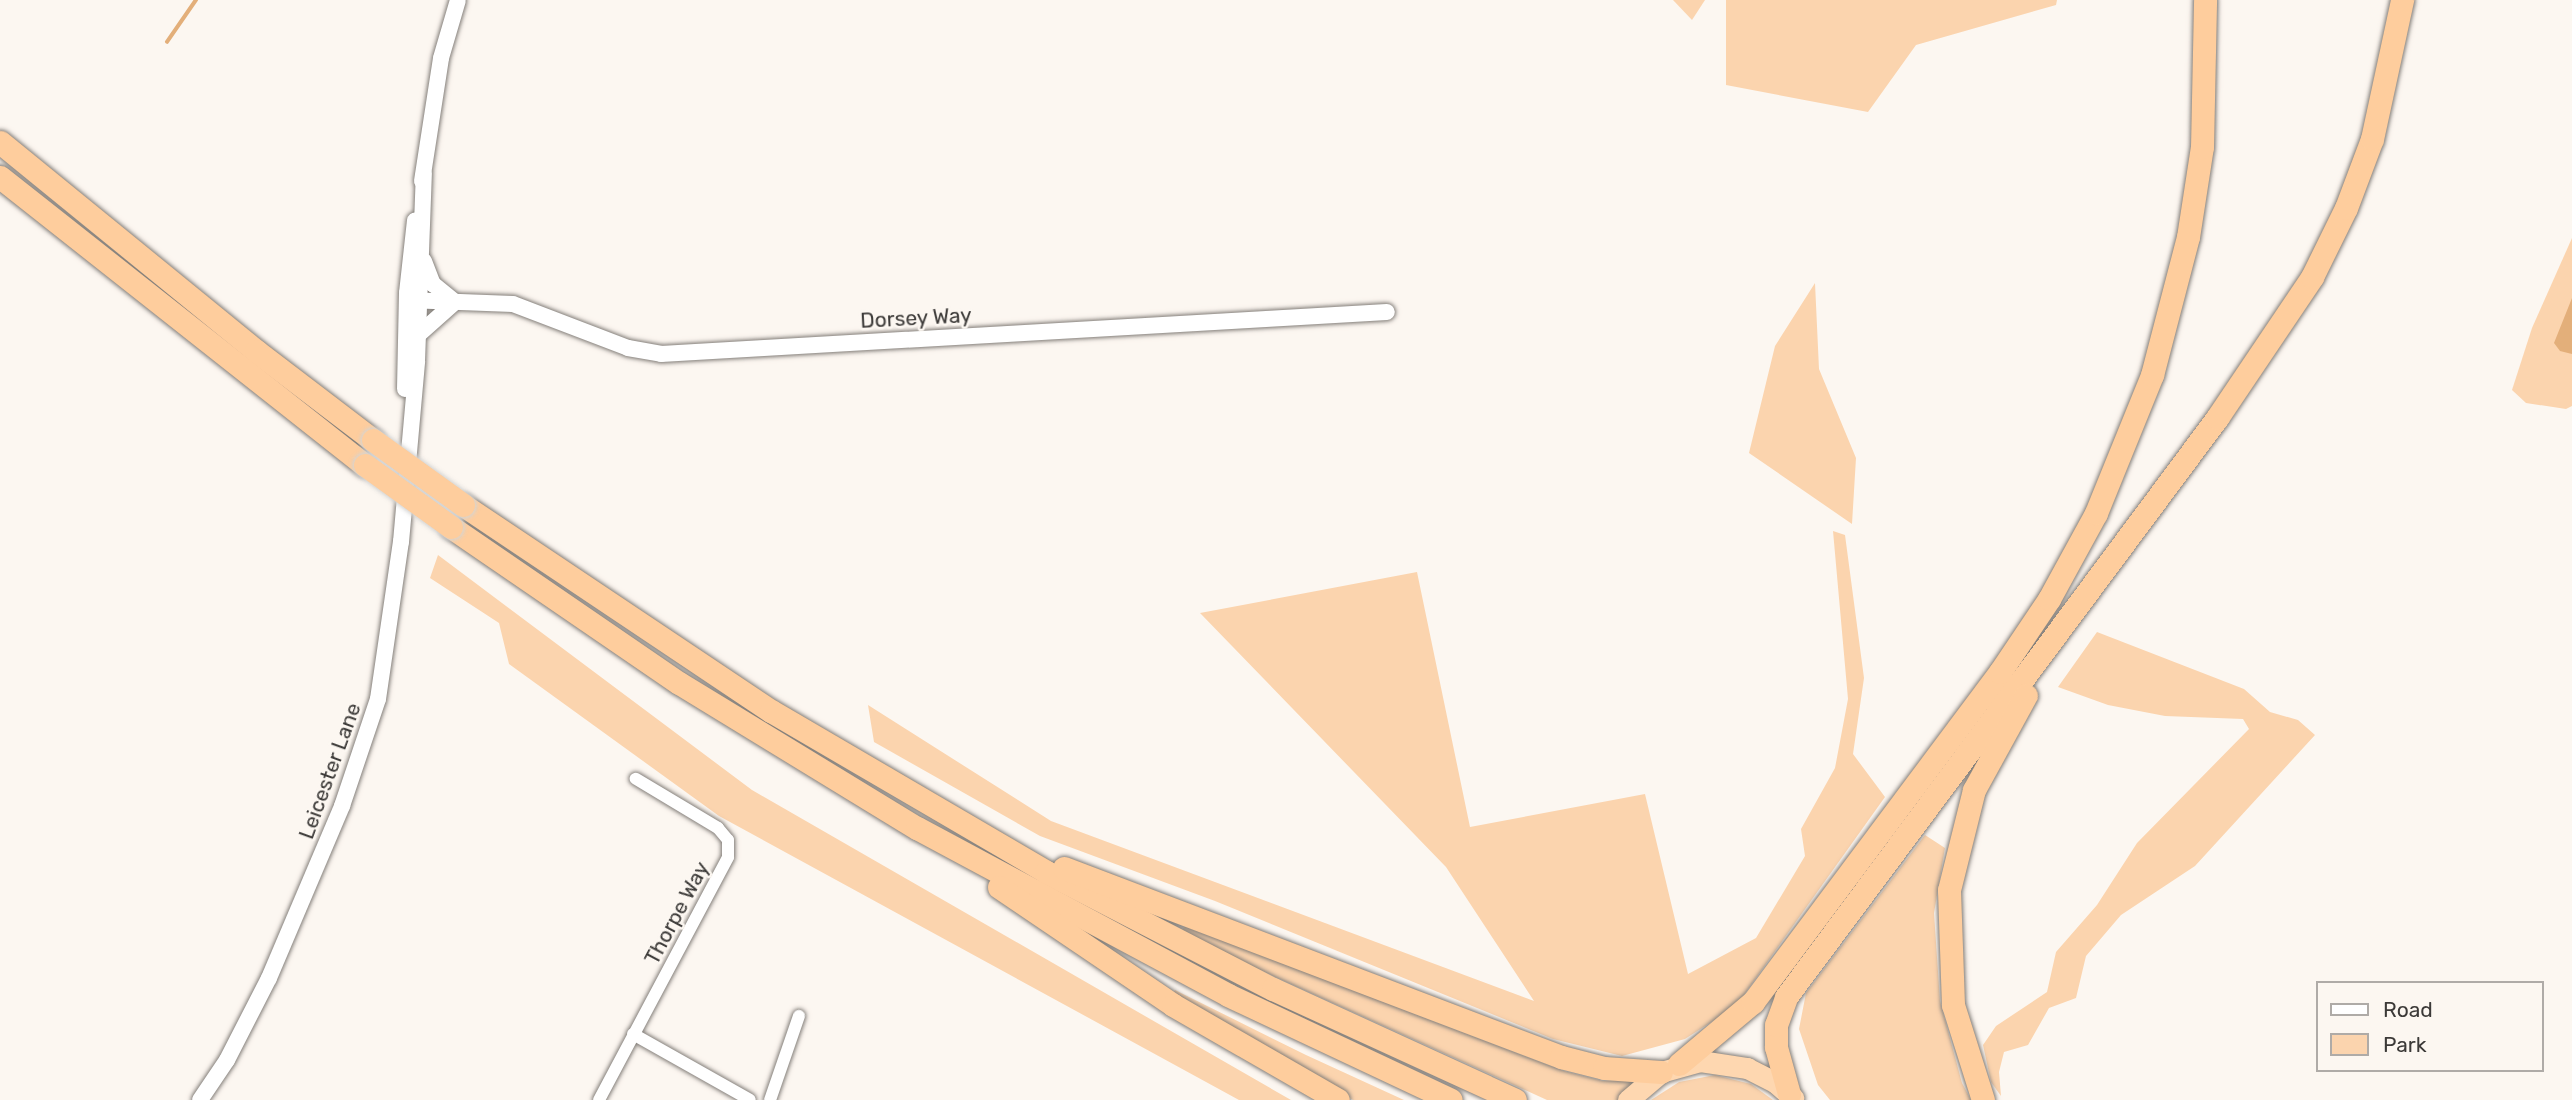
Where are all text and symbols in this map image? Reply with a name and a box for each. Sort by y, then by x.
street label: Dorsey Way [859,302,973,334]
street label: Leicester Lane [294,699,366,843]
street label: Thorpe Way [639,857,715,969]
legend [2316,981,2544,1072]
text: Road [2383,997,2433,1022]
text: Park [2383,1032,2427,1057]

